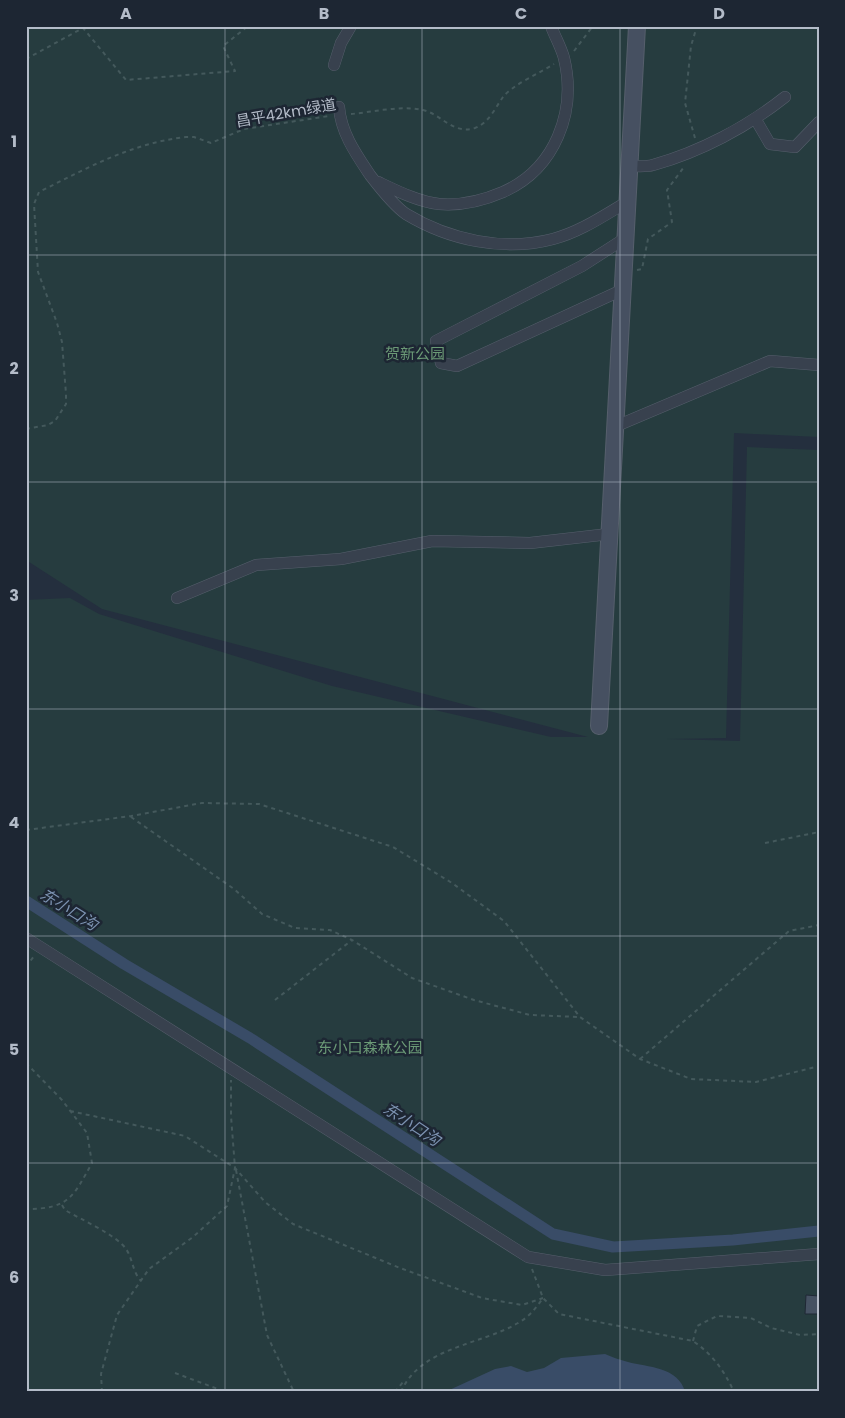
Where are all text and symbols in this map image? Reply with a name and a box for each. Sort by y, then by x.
text: A [120,2,132,25]
text: B [319,2,329,25]
text: C [515,2,527,25]
text: D [713,2,725,25]
street label: 昌平42km绿道 [234,93,338,132]
text: 1 [11,130,17,153]
park label: 贺新公园 [385,343,445,364]
text: 2 [9,357,19,380]
text: 3 [9,584,19,607]
text: 4 [9,811,20,834]
water label: 东小口沟 [35,883,104,937]
park label: 东小口森林公园 [317,1037,423,1058]
text: 5 [9,1038,19,1061]
water label: 东小口沟 [379,1097,446,1153]
text: 6 [9,1266,19,1289]

